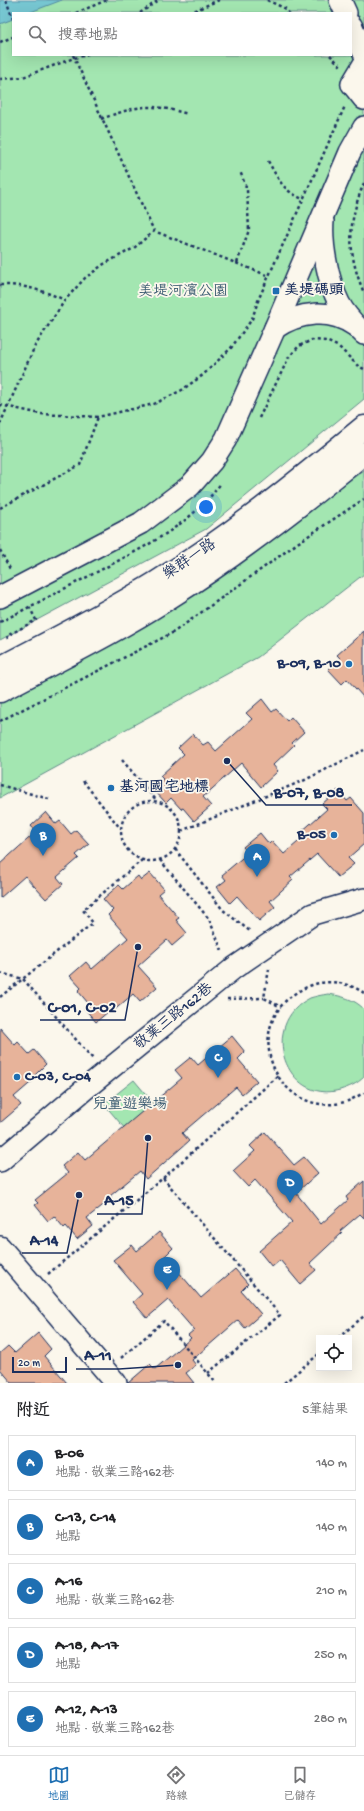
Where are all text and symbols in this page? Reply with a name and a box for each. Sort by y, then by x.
search box [12,12,352,56]
icon: search [26,23,48,45]
text: 搜尋地點 [58,27,118,45]
place label: 美堤碼頭 [284,282,344,300]
park label: 美堤河濱公園 [138,283,228,301]
marker: 美堤碼頭 [271,286,281,296]
your location [196,497,216,517]
street label: 樂群一路 [160,535,220,584]
place label: B-09, B-10 [276,655,341,673]
marker: B-09, B-10 [344,659,354,669]
callout: B-07, B-08 [266,777,352,805]
place label: 基河國宅地標 [119,779,209,797]
marker: 基河國宅地標 [106,783,116,793]
text: B-07, B-08 [273,785,344,804]
pin: B [30,823,56,856]
place label: B-05 [296,826,326,844]
marker: B-05 [329,830,339,840]
pin: A [244,844,270,877]
street label: 敬業三路162巷 [130,979,217,1054]
callout: C-01, C-02 [40,992,125,1020]
text: C-01, C-02 [47,1000,116,1019]
pin: C [205,1045,231,1078]
place label: C-03, C-04 [24,1068,92,1086]
marker: C-03, C-04 [12,1072,22,1082]
park label: 兒童遊樂場 [92,1095,168,1114]
pin: D [277,1170,303,1203]
callout: A-15 [97,1186,142,1214]
text: A-15 [103,1193,134,1212]
callout: A-14 [22,1225,67,1253]
text: A-14 [29,1233,59,1252]
pin: E [154,1257,180,1290]
map controls [316,1335,352,1371]
button: locate [316,1335,352,1371]
callout: A-11 [76,1341,119,1369]
text: A-11 [83,1348,112,1367]
scale bar [12,1355,67,1374]
text: 20 m [18,1358,40,1370]
text: 附近 [16,1402,50,1422]
text: 5筆結果 [302,1403,348,1418]
text: B-06 [55,1445,84,1463]
text: A [26,1456,34,1471]
text: 140 m [316,1456,347,1471]
text: 地點 · 敬業三路162巷 [55,1466,174,1481]
text: C-13, C-14 [55,1509,116,1527]
text: B [27,1520,33,1535]
text: 140 m [316,1520,347,1535]
text: 地點 [55,1530,81,1545]
text: A-16 [55,1573,82,1591]
text: C [26,1584,34,1599]
text: 210 m [316,1584,347,1599]
text: 地點 · 敬業三路162巷 [55,1594,174,1609]
text: A-18, A-17 [55,1637,119,1655]
text: D [26,1648,34,1663]
text: 250 m [314,1648,347,1663]
text: 地點 [55,1658,81,1673]
text: A-12, A-13 [55,1701,118,1719]
text: E [26,1712,34,1727]
text: 280 m [314,1712,347,1727]
text: 地點 · 敬業三路162巷 [55,1722,174,1737]
tab: 地圖 [48,1764,70,1803]
tab: 路線 [165,1764,187,1803]
tab: 已儲存 [283,1764,316,1803]

